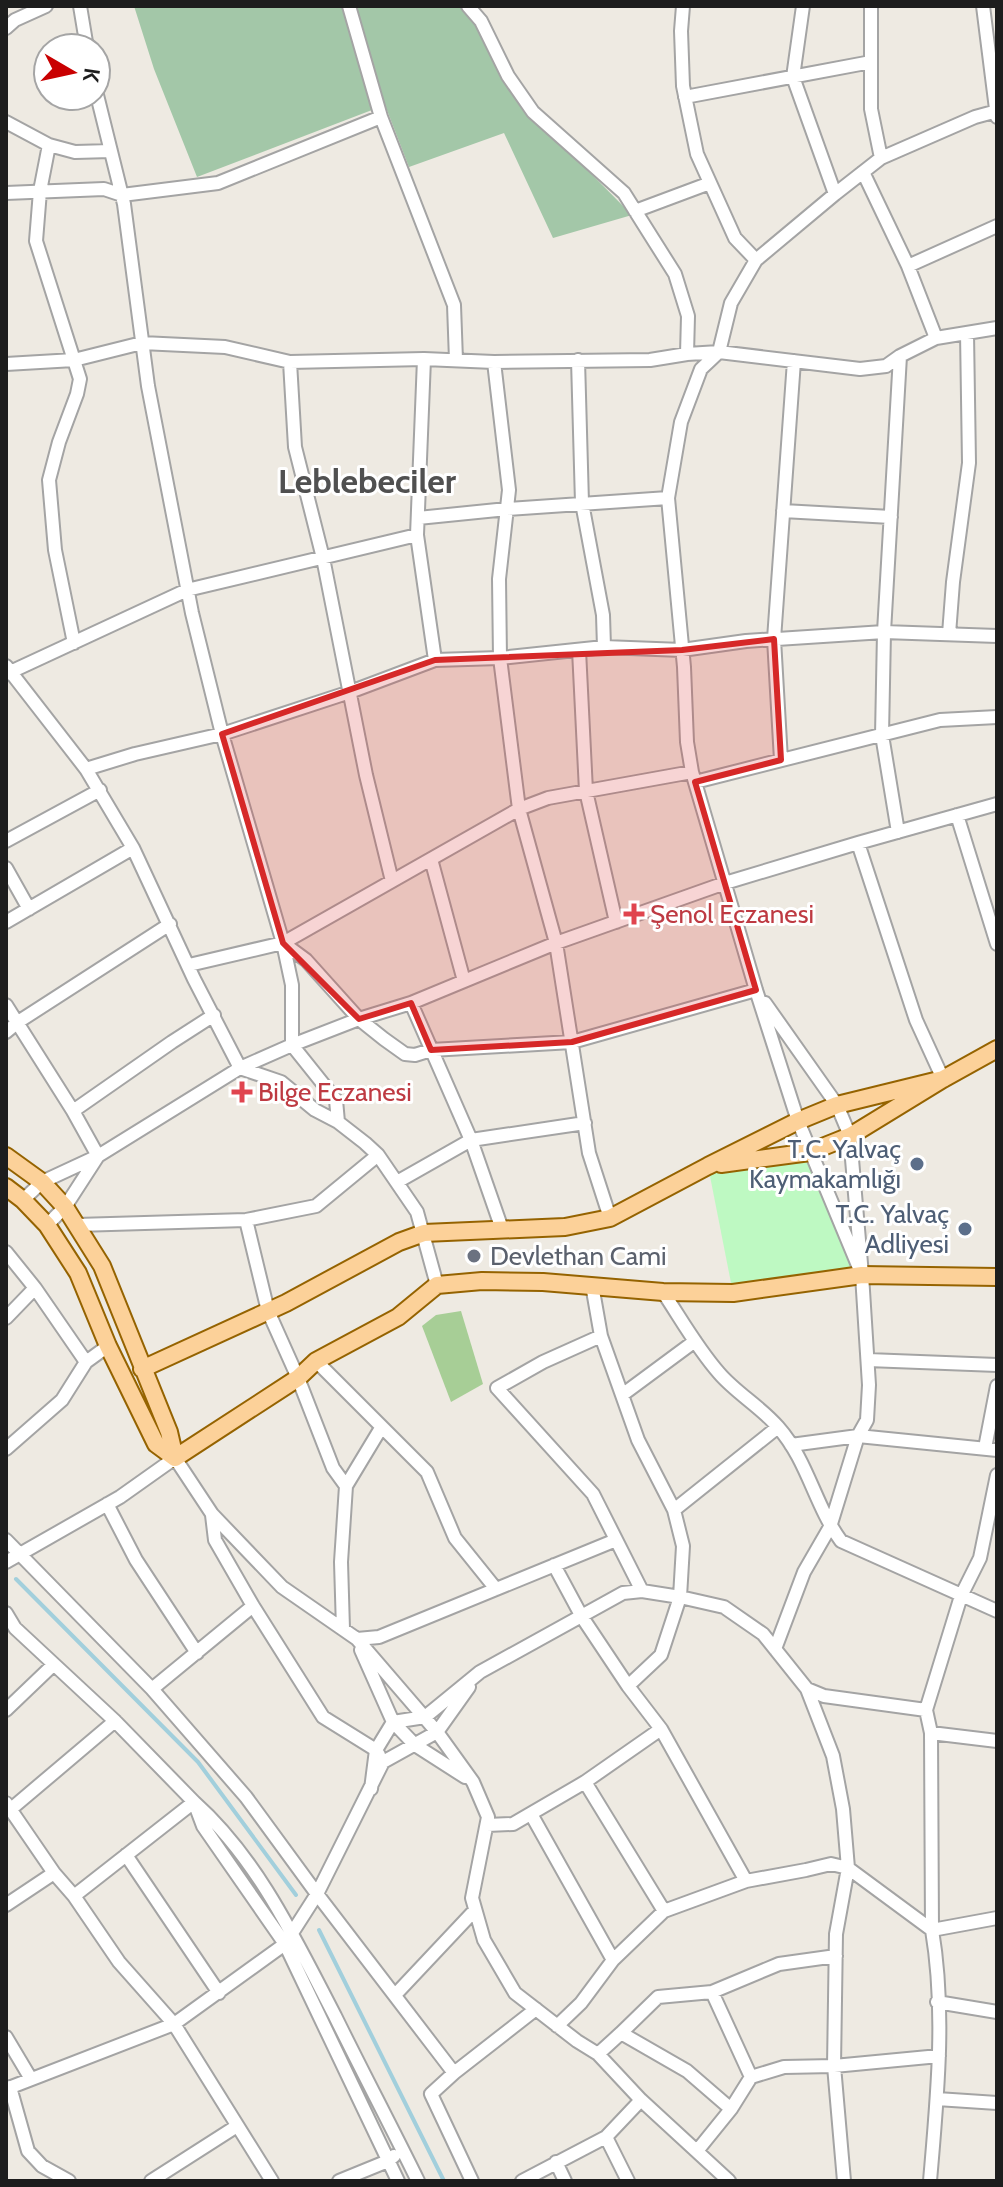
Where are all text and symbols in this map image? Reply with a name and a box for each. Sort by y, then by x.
north arrow [32,32,112,112]
text: K [77,66,106,84]
district label: Leblebeciler [278,460,457,502]
place label: Şenol Eczanesi [650,898,814,930]
marker: Şenol Eczanesi [625,905,643,923]
place label: Bilge Eczanesi [258,1076,412,1108]
marker: Bilge Eczanesi [233,1083,251,1101]
place label: T.C. Yalvaç Kaymakamlığı [749,1133,901,1195]
marker: T.C. Yalvaç Kaymakamlığı [908,1155,926,1173]
place label: T.C. Yalvaç Adliyesi [836,1198,949,1260]
marker: T.C. Yalvaç Adliyesi [956,1220,974,1238]
place label: Devlethan Cami [490,1240,667,1272]
marker: Devlethan Cami [465,1247,483,1265]

